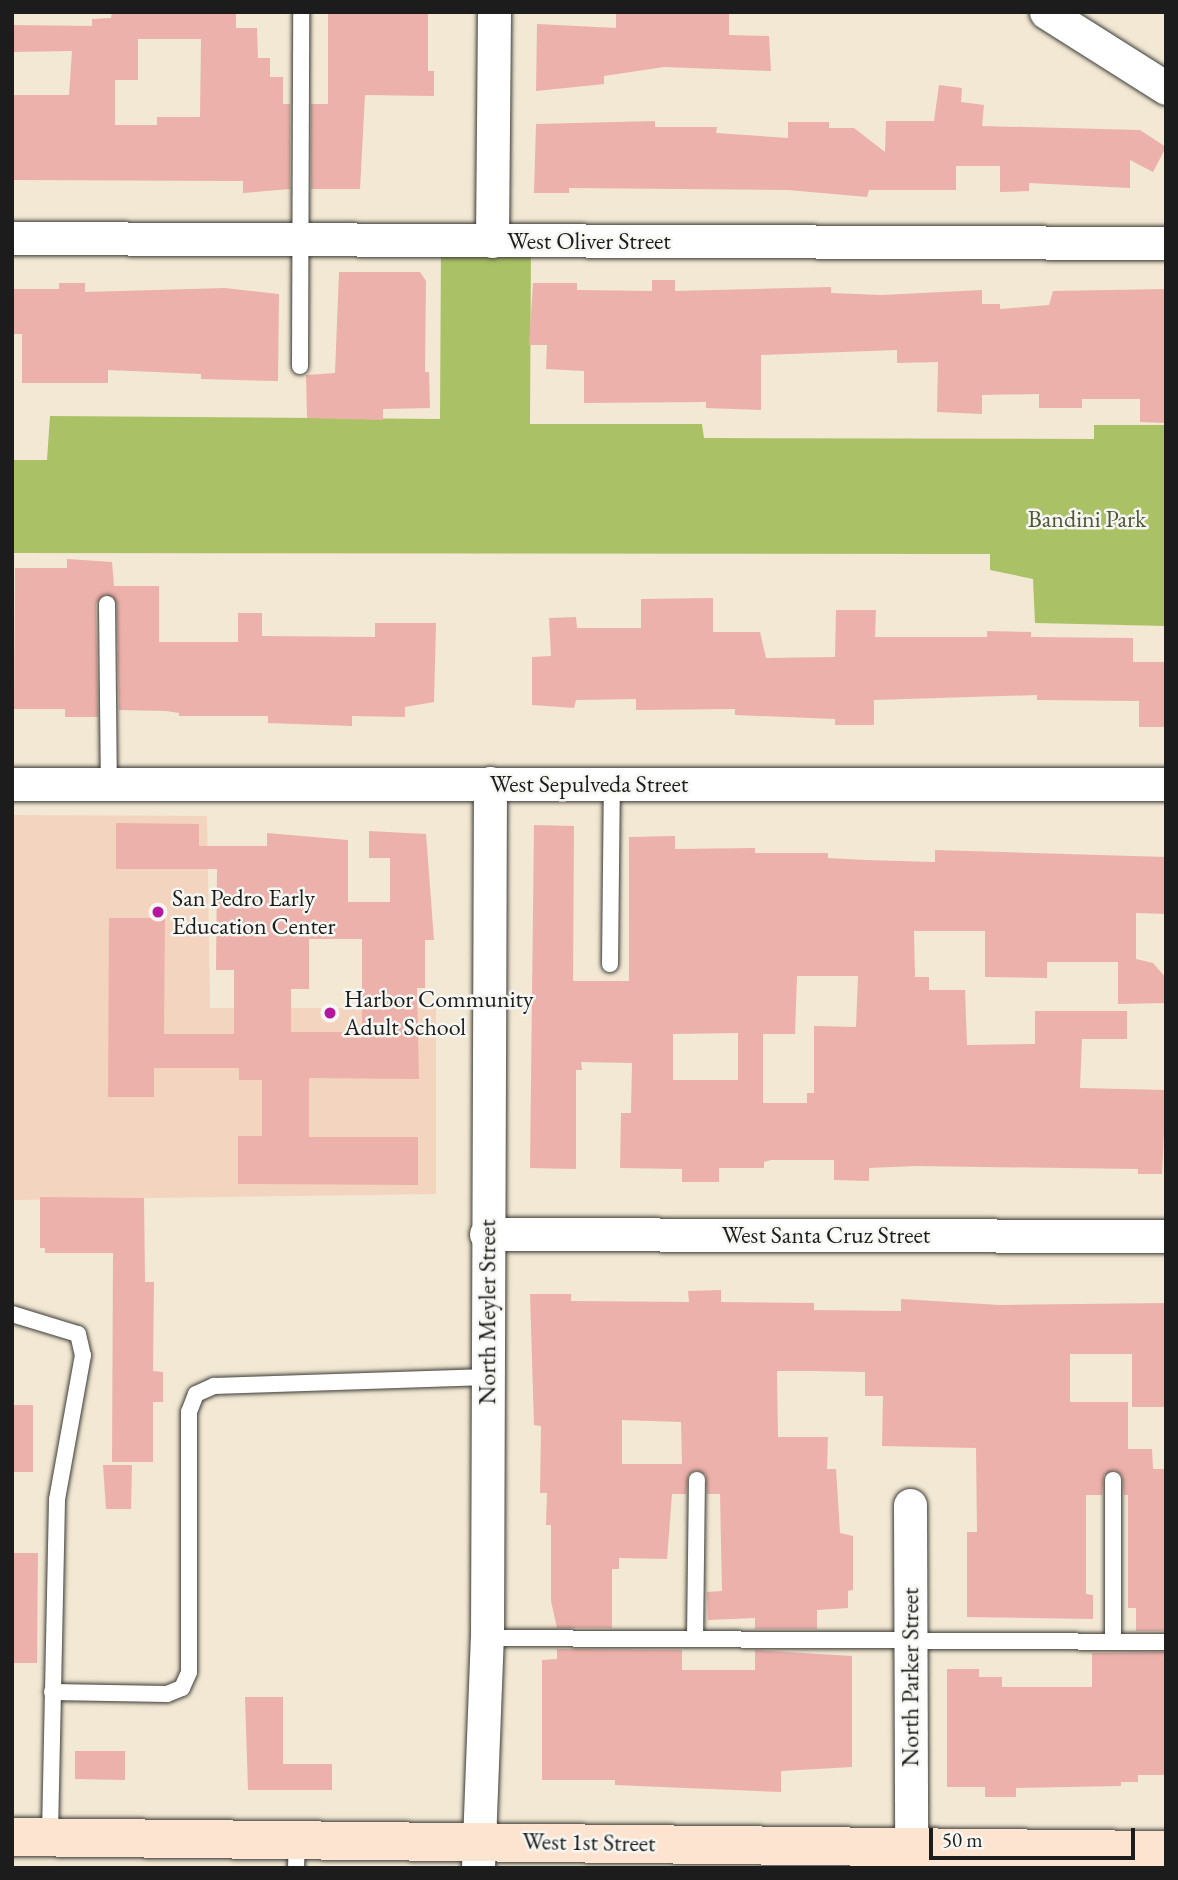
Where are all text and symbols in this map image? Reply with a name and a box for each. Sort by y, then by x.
street label: West Oliver Street [507,227,671,255]
park label: Bandini Park [1028,505,1146,533]
street label: West Sepulveda Street [490,770,688,798]
place label: San Pedro Early Education Center [172,884,335,940]
marker: San Pedro Early Education Center [150,904,166,920]
place label: Harbor Community Adult School [344,985,534,1041]
marker: Harbor Community Adult School [322,1005,338,1021]
street label: North Meyler Street [473,1219,501,1405]
street label: West Santa Cruz Street [722,1221,930,1249]
street label: North Parker Street [896,1587,924,1767]
scale bar [933,1814,1140,1858]
street label: West 1st Street [522,1826,656,1858]
text: 50 m [942,1826,983,1853]

